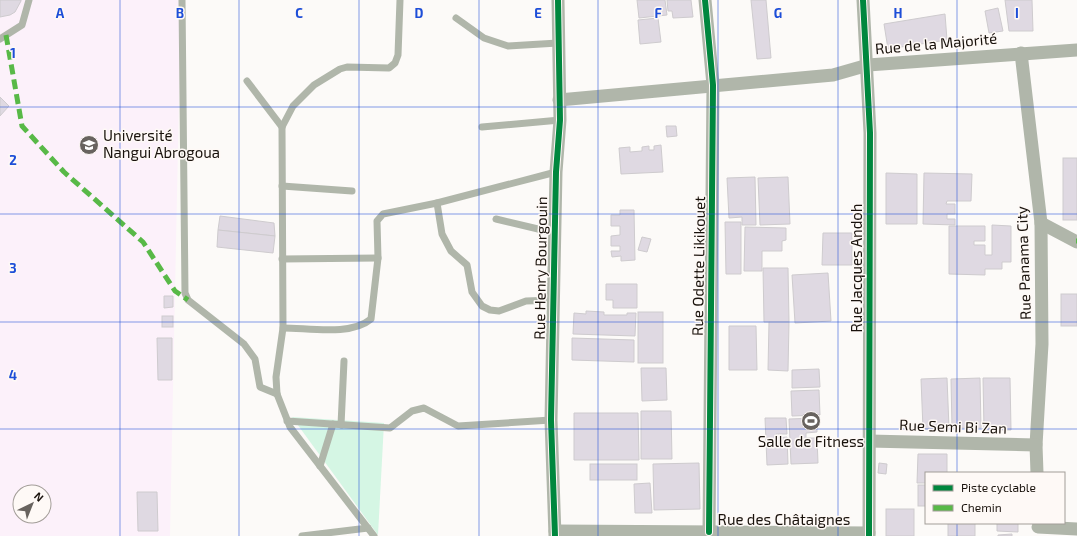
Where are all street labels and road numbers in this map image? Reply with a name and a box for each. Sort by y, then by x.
street label: Rue de la Majorité [874,29,998,58]
street label: Rue Henry Bourgouin [530,196,550,340]
street label: Rue Odette Likikouet [688,196,708,336]
street label: Rue Jacques Andoh [847,203,865,333]
street label: Rue Panama City [1012,206,1034,320]
street label: Rue Semi Bi Zan [899,415,1007,437]
street label: Rue des Châtaignes [718,510,850,528]

